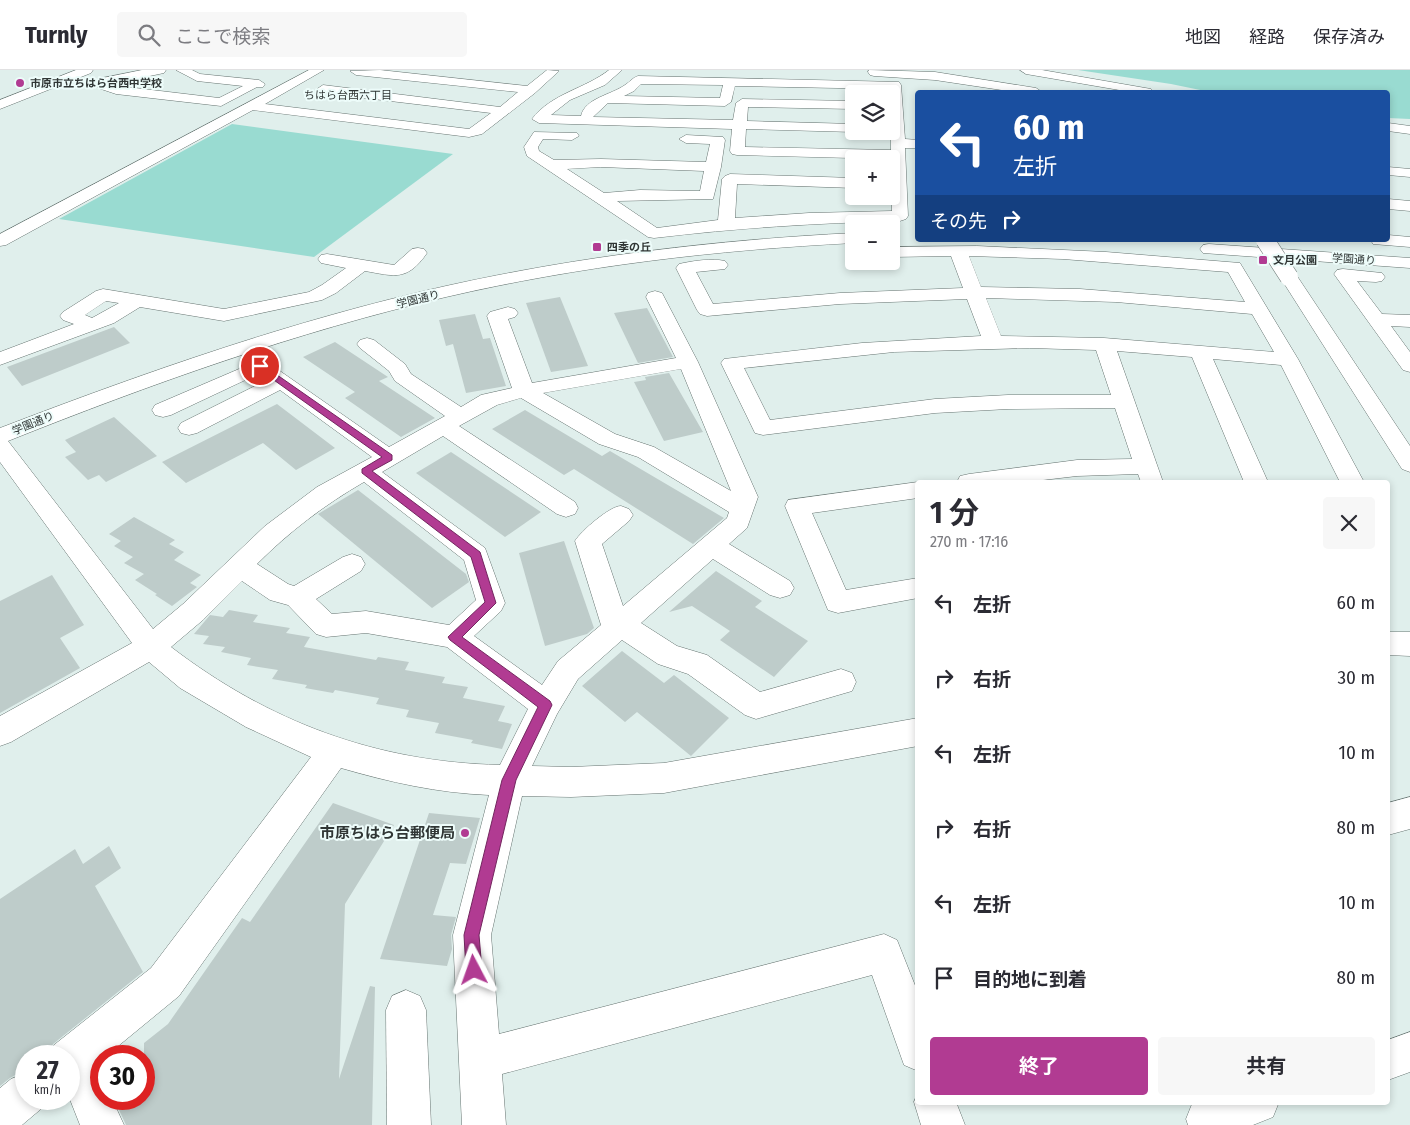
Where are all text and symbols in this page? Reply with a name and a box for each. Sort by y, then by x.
search box [117,12,467,57]
text: Turnly [25,21,87,49]
icon: search [135,21,163,49]
text: ここで検索 [175,25,270,48]
text: 地図 [1185,26,1221,48]
text: 経路 [1249,26,1285,48]
text: 保存済み [1313,26,1385,48]
marker: 市原市立ちはら台西中学校 [14,77,26,89]
place label: 市原市立ちはら台西中学校 [30,77,162,90]
map controls [845,85,900,270]
button: layers [845,85,900,140]
district label: ちはら台西六丁目 [304,89,392,102]
text: 60 m [1013,106,1084,148]
icon: left [930,110,995,175]
button: + [845,150,900,205]
text: 左折 [1013,153,1057,180]
icon: right [997,205,1025,233]
text: その先 [930,210,987,233]
button: − [845,215,900,270]
marker: 四季の丘 [591,241,603,253]
place label: 四季の丘 [607,241,651,254]
street label: 学園通り [1332,251,1376,268]
marker: 文月公園 [1257,254,1269,266]
place label: 文月公園 [1273,254,1317,267]
street label: 学園通り [395,288,441,311]
pin [239,345,281,387]
icon: arrive [246,352,274,380]
street label: 学園通り [10,409,56,438]
text: 1 分 [930,495,979,531]
button: close [1323,497,1375,549]
text: 270 m · 17:16 [930,532,1008,551]
icon: left [930,589,958,617]
text: 60 m [1337,591,1375,614]
text: 左折 [973,593,1011,616]
icon: right [930,664,958,692]
text: 30 m [1337,666,1375,689]
text: 右折 [973,668,1011,691]
icon: left [930,739,958,767]
text: 10 m [1339,741,1375,764]
text: 左折 [973,743,1011,766]
icon: right [930,814,958,842]
text: 80 m [1337,816,1375,839]
text: 右折 [973,818,1011,841]
place label: 市原ちはら台郵便局 [320,824,455,842]
marker: 市原ちはら台郵便局 [459,827,471,839]
icon: left [930,889,958,917]
text: 10 m [1339,891,1375,914]
text: 左折 [973,893,1011,916]
position arrow [447,943,499,995]
icon: arrive [930,964,958,992]
text: 80 m [1337,966,1375,989]
text: 目的地に到着 [973,968,1087,991]
button: 終了 [930,1037,1148,1095]
button: 共有 [1158,1037,1375,1095]
speed limit sign: 30 [90,1045,155,1110]
text: 27 [36,1056,59,1086]
text: km/h [34,1083,61,1097]

